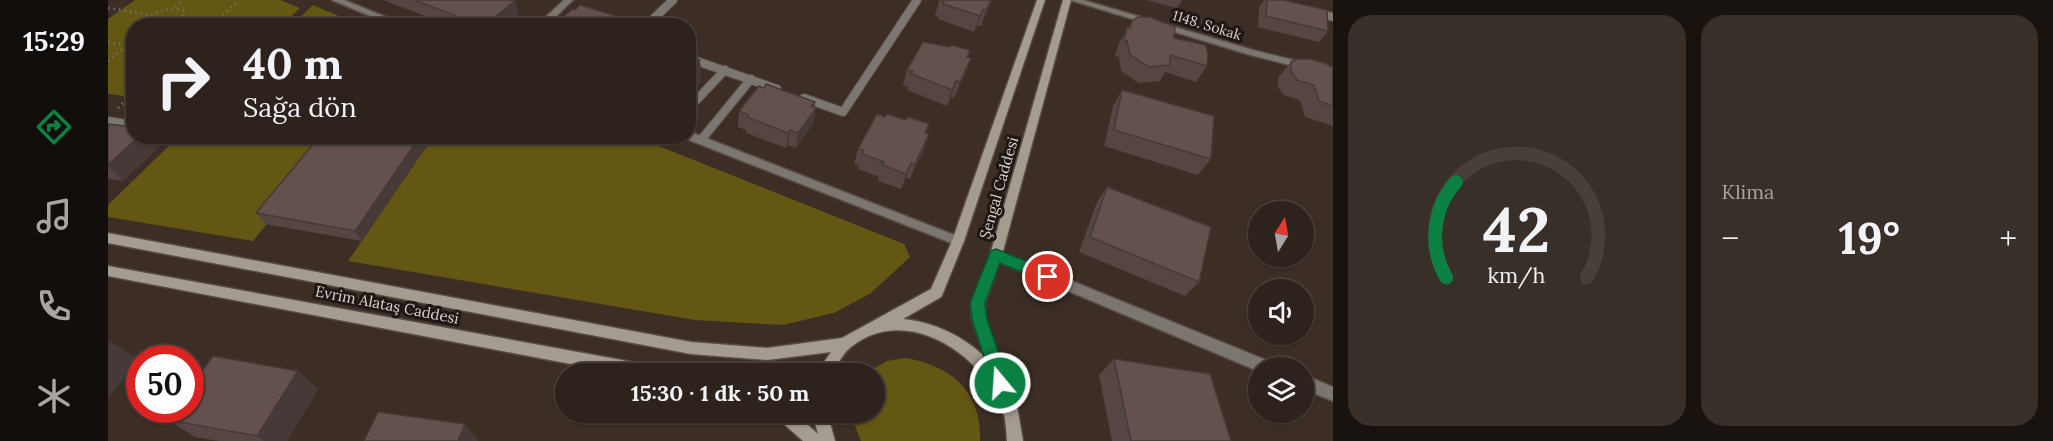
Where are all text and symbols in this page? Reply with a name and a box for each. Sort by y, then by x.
street label: 1148. Sokak [1170,6,1244,44]
text: 15:29 [23,24,85,58]
text: 40 m [243,37,342,91]
icon: right [144,42,222,120]
text: Sağa dön [243,90,357,124]
icon: directions [33,106,75,148]
street label: Şengal Caddesi [975,135,1022,241]
text: Klima [1722,179,1774,204]
text: 42 [1483,189,1550,269]
icon: music [33,195,75,237]
north arrow [1248,201,1314,267]
map controls [1248,201,1314,423]
text: 19° [1839,209,1900,266]
text: − [1722,217,1739,259]
text: + [1999,217,2017,259]
pin [1022,251,1073,302]
icon: arrive [1031,260,1064,293]
text: km/h [1488,261,1546,289]
button: sound [1248,279,1314,345]
street label: Evrim Alataş Caddesi [314,281,460,328]
icon: phone [33,285,75,327]
speed limit sign: 50 [126,345,204,423]
position arrow [968,351,1032,415]
button: layers [1248,357,1314,423]
icon: climate [33,375,75,417]
text: 15:30 · 1 dk · 50 m [631,379,809,407]

